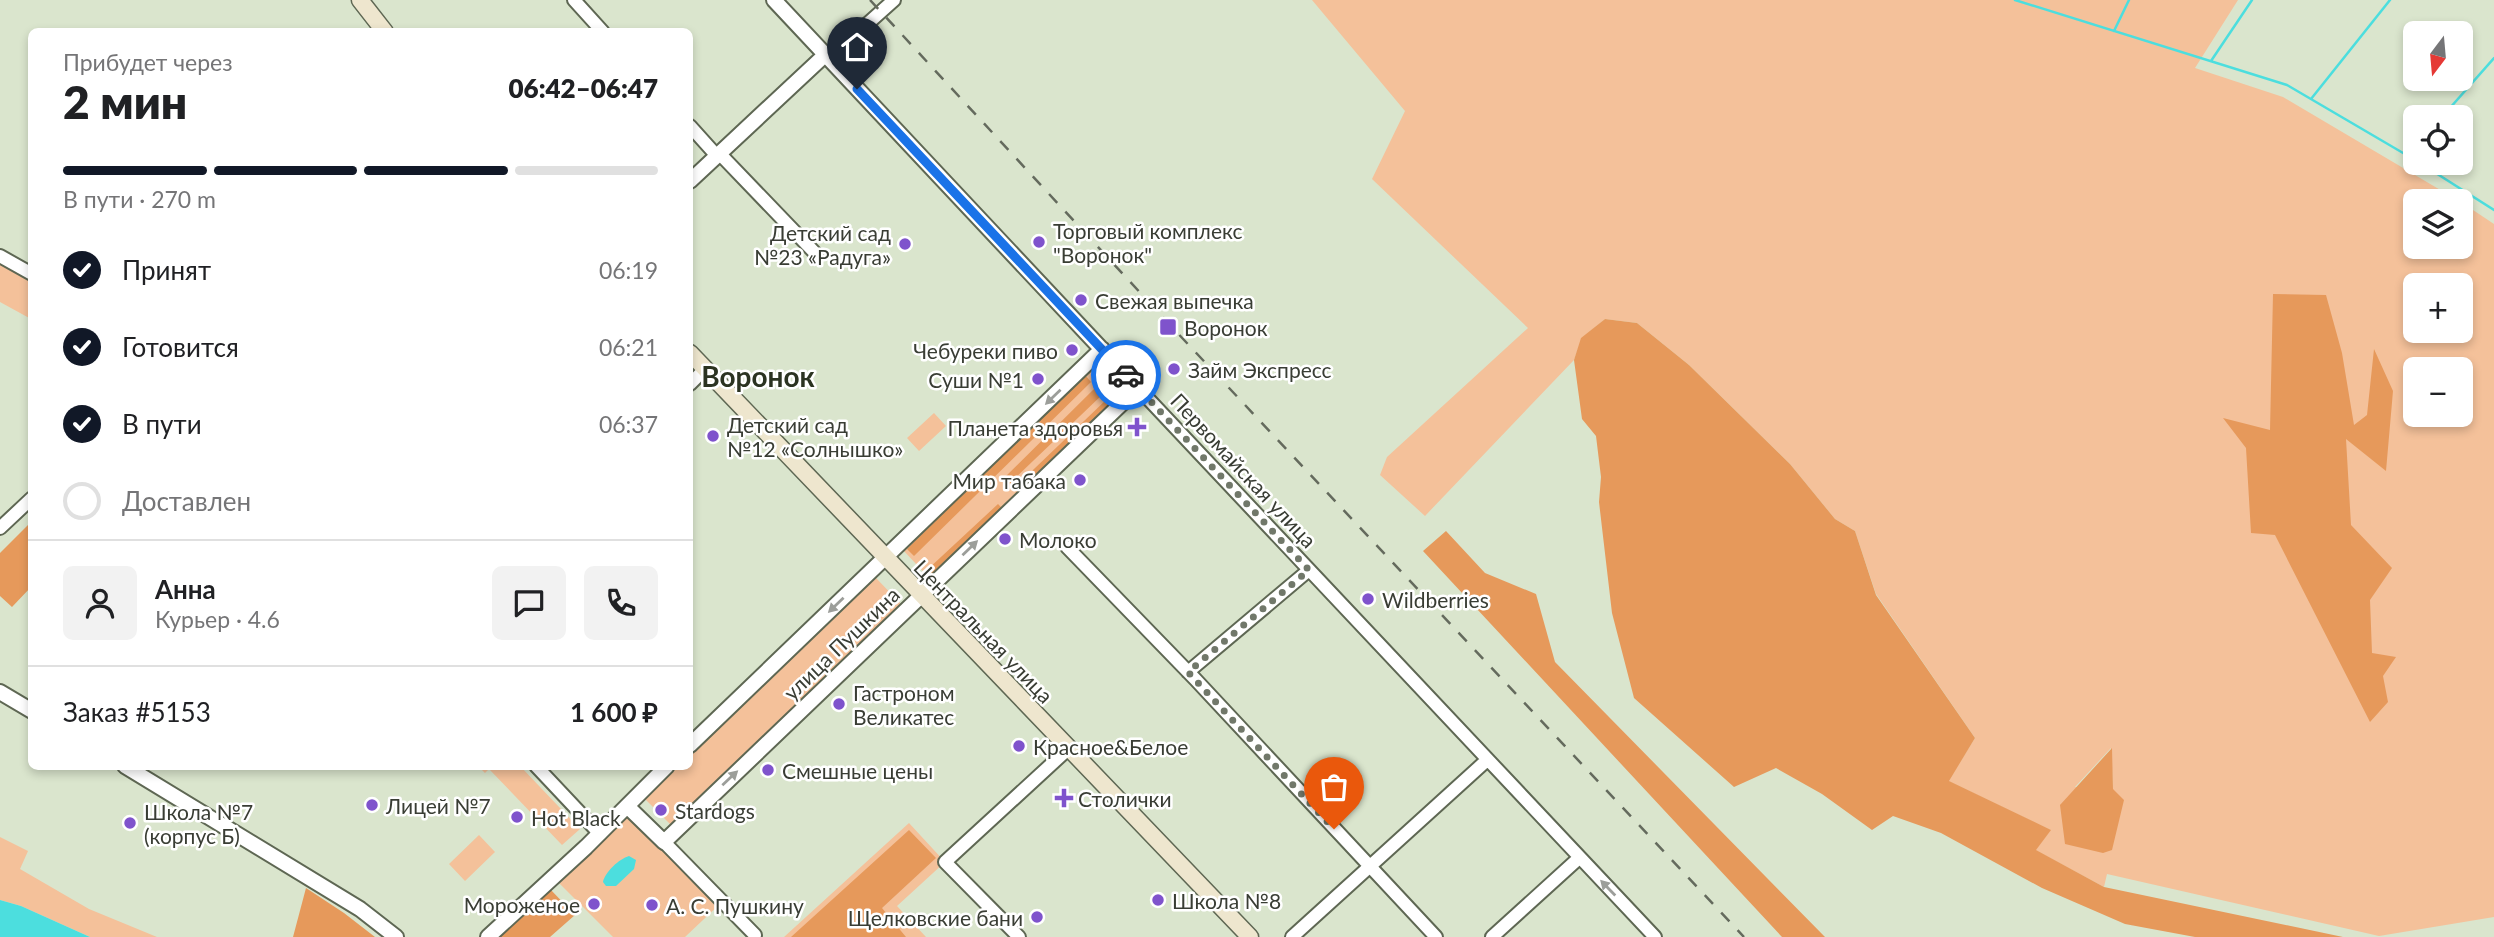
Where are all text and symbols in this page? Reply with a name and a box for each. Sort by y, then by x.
pin [827,17,887,89]
north arrow [2403,21,2473,91]
map controls [2403,21,2473,427]
icon: home [838,28,876,66]
text: Прибудет через [63,48,233,76]
text: 06:42–06:47 [508,72,658,104]
text: 2 мин [63,74,187,129]
button: locate [2403,105,2473,175]
text: В пути · 270 m [63,185,216,213]
button: layers [2403,189,2473,259]
place label: Торговый комплекс "Воронок" [1053,218,1242,267]
place label: Детский сад №23 «Радуга» [754,220,891,269]
marker: Торговый комплекс "Воронок" [1031,234,1047,250]
marker: Детский сад №23 «Радуга» [897,236,913,252]
icon: check [63,251,101,289]
text: Принят [122,254,211,286]
text: 06:19 [599,256,658,284]
button: + [2403,273,2473,343]
place label: Свежая выпечка [1095,288,1254,313]
marker: Свежая выпечка [1073,292,1089,308]
place label: Воронок [1184,315,1268,340]
marker: Воронок [1158,317,1178,337]
icon: check [63,328,101,366]
text: Готовится [122,331,239,363]
text: 06:21 [599,333,658,361]
place label: Чебуреки пиво [913,338,1058,363]
courier [1091,340,1161,410]
marker: Чебуреки пиво [1064,342,1080,358]
icon: car [1107,356,1145,394]
place label: Займ Экспресс [1188,357,1332,382]
button: − [2403,357,2473,427]
district label: Воронок [701,359,815,393]
marker: Займ Экспресс [1166,361,1182,377]
place label: Суши №1 [928,367,1024,392]
marker: Суши №1 [1030,371,1046,387]
one-way arrow [1044,388,1061,405]
street label: Первомайская улица [1166,388,1322,552]
icon: check [63,405,101,443]
text: В пути [122,408,202,440]
text: 06:37 [599,410,658,438]
place label: Детский сад №12 «Солнышко» [727,412,903,461]
place label: Планета здоровья [947,415,1123,440]
marker: Планета здоровья [1129,419,1145,435]
marker: Детский сад №12 «Солнышко» [705,428,721,444]
place label: Мир табака [952,468,1066,493]
marker: Мир табака [1072,472,1088,488]
text: Доставлен [122,485,251,517]
place label: Moлоко [1019,527,1097,552]
marker: Moлоко [997,531,1013,547]
one-way arrow [961,541,978,557]
street label: Центральная улица [909,554,1059,708]
button: person [63,566,137,640]
button: chat [492,566,566,640]
button: phone [584,566,658,640]
text: Анна [155,573,216,605]
street label: улица Пушкина [778,581,904,705]
place label: Wildberries [1382,587,1489,612]
marker: Wildberries [1360,591,1376,607]
one-way arrow [828,597,845,613]
text: Курьер · 4.6 [155,605,280,633]
place label: Гастроном Великатес [853,680,954,729]
text: Заказ #5153 [63,696,211,728]
text: 1 600 ₽ [570,696,658,728]
marker: Гастроном Великатес [831,696,847,712]
place label: Красное&Белое [1033,734,1188,759]
marker: Красное&Белое [1011,738,1027,754]
pin [1304,757,1364,829]
place label: Смешные цены [782,758,933,783]
marker: Смешные цены [760,762,776,778]
icon: bag [1315,768,1353,806]
one-way arrow [721,770,738,786]
place label: Столички [1078,786,1172,811]
marker: Столички [1056,790,1072,806]
place label: Лицей №7 [385,793,491,818]
marker: Лицей №7 [364,797,380,813]
place label: Stardogs [675,798,755,823]
place label: Школа №7 (корпус Б) [144,799,253,848]
marker: Stardogs [653,802,669,818]
place label: Hot Black [531,805,621,830]
marker: Hot Black [509,809,525,825]
marker: Школа №7 (корпус Б) [122,815,138,831]
one-way arrow [1600,880,1616,897]
place label: Школа №8 [1172,888,1281,913]
place label: Мороженое [464,892,580,917]
marker: Школа №8 [1150,892,1166,908]
place label: А. С. Пушкину [666,893,804,918]
marker: Мороженое [586,896,602,912]
marker: А. С. Пушкину [644,897,660,913]
place label: Щелковские бани [848,905,1023,930]
marker: Щелковские бани [1029,909,1045,925]

